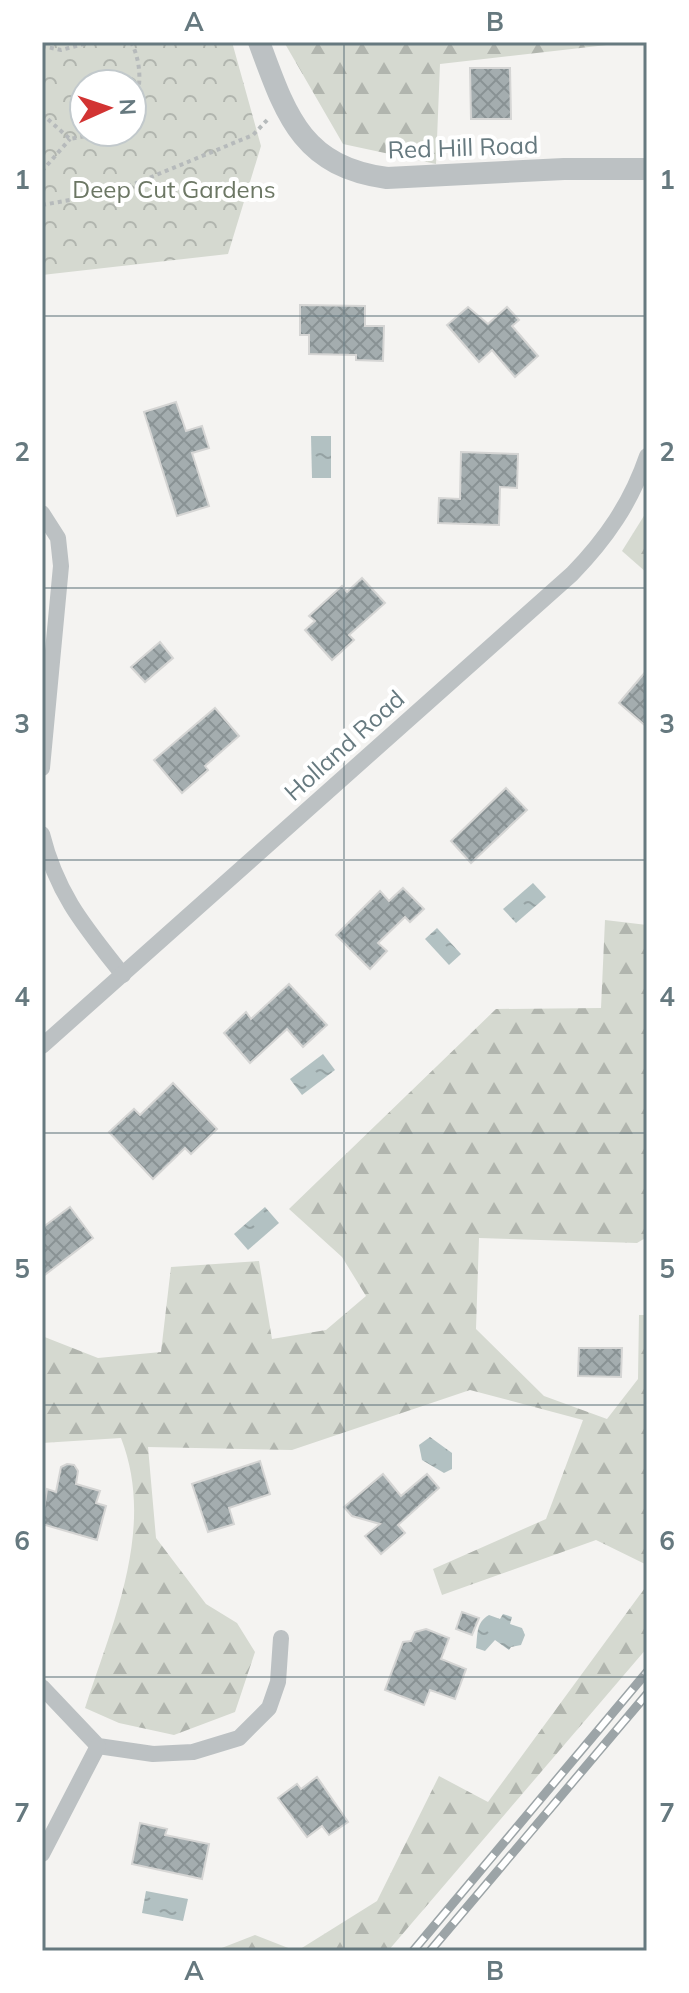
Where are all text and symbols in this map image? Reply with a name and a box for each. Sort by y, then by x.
text: A [184,5,204,38]
text: B [486,5,504,38]
north arrow [68,68,148,148]
text: N [114,98,142,116]
street label: Red Hill Road [387,129,539,165]
text: 1 [14,163,30,196]
text: 1 [659,163,675,196]
park label: Deep Cut Gardens [72,174,276,204]
text: 2 [14,435,30,468]
text: 2 [659,435,675,468]
street label: Holland Road [278,683,410,807]
text: 3 [14,707,30,740]
text: 3 [659,707,675,740]
text: 4 [14,980,30,1013]
text: 4 [659,980,675,1013]
text: 5 [14,1252,30,1285]
text: 5 [659,1252,675,1285]
text: 6 [14,1524,30,1557]
text: 6 [659,1524,675,1557]
text: 7 [14,1796,30,1829]
text: 7 [659,1796,675,1829]
text: A [184,1954,204,1987]
text: B [486,1954,504,1987]

